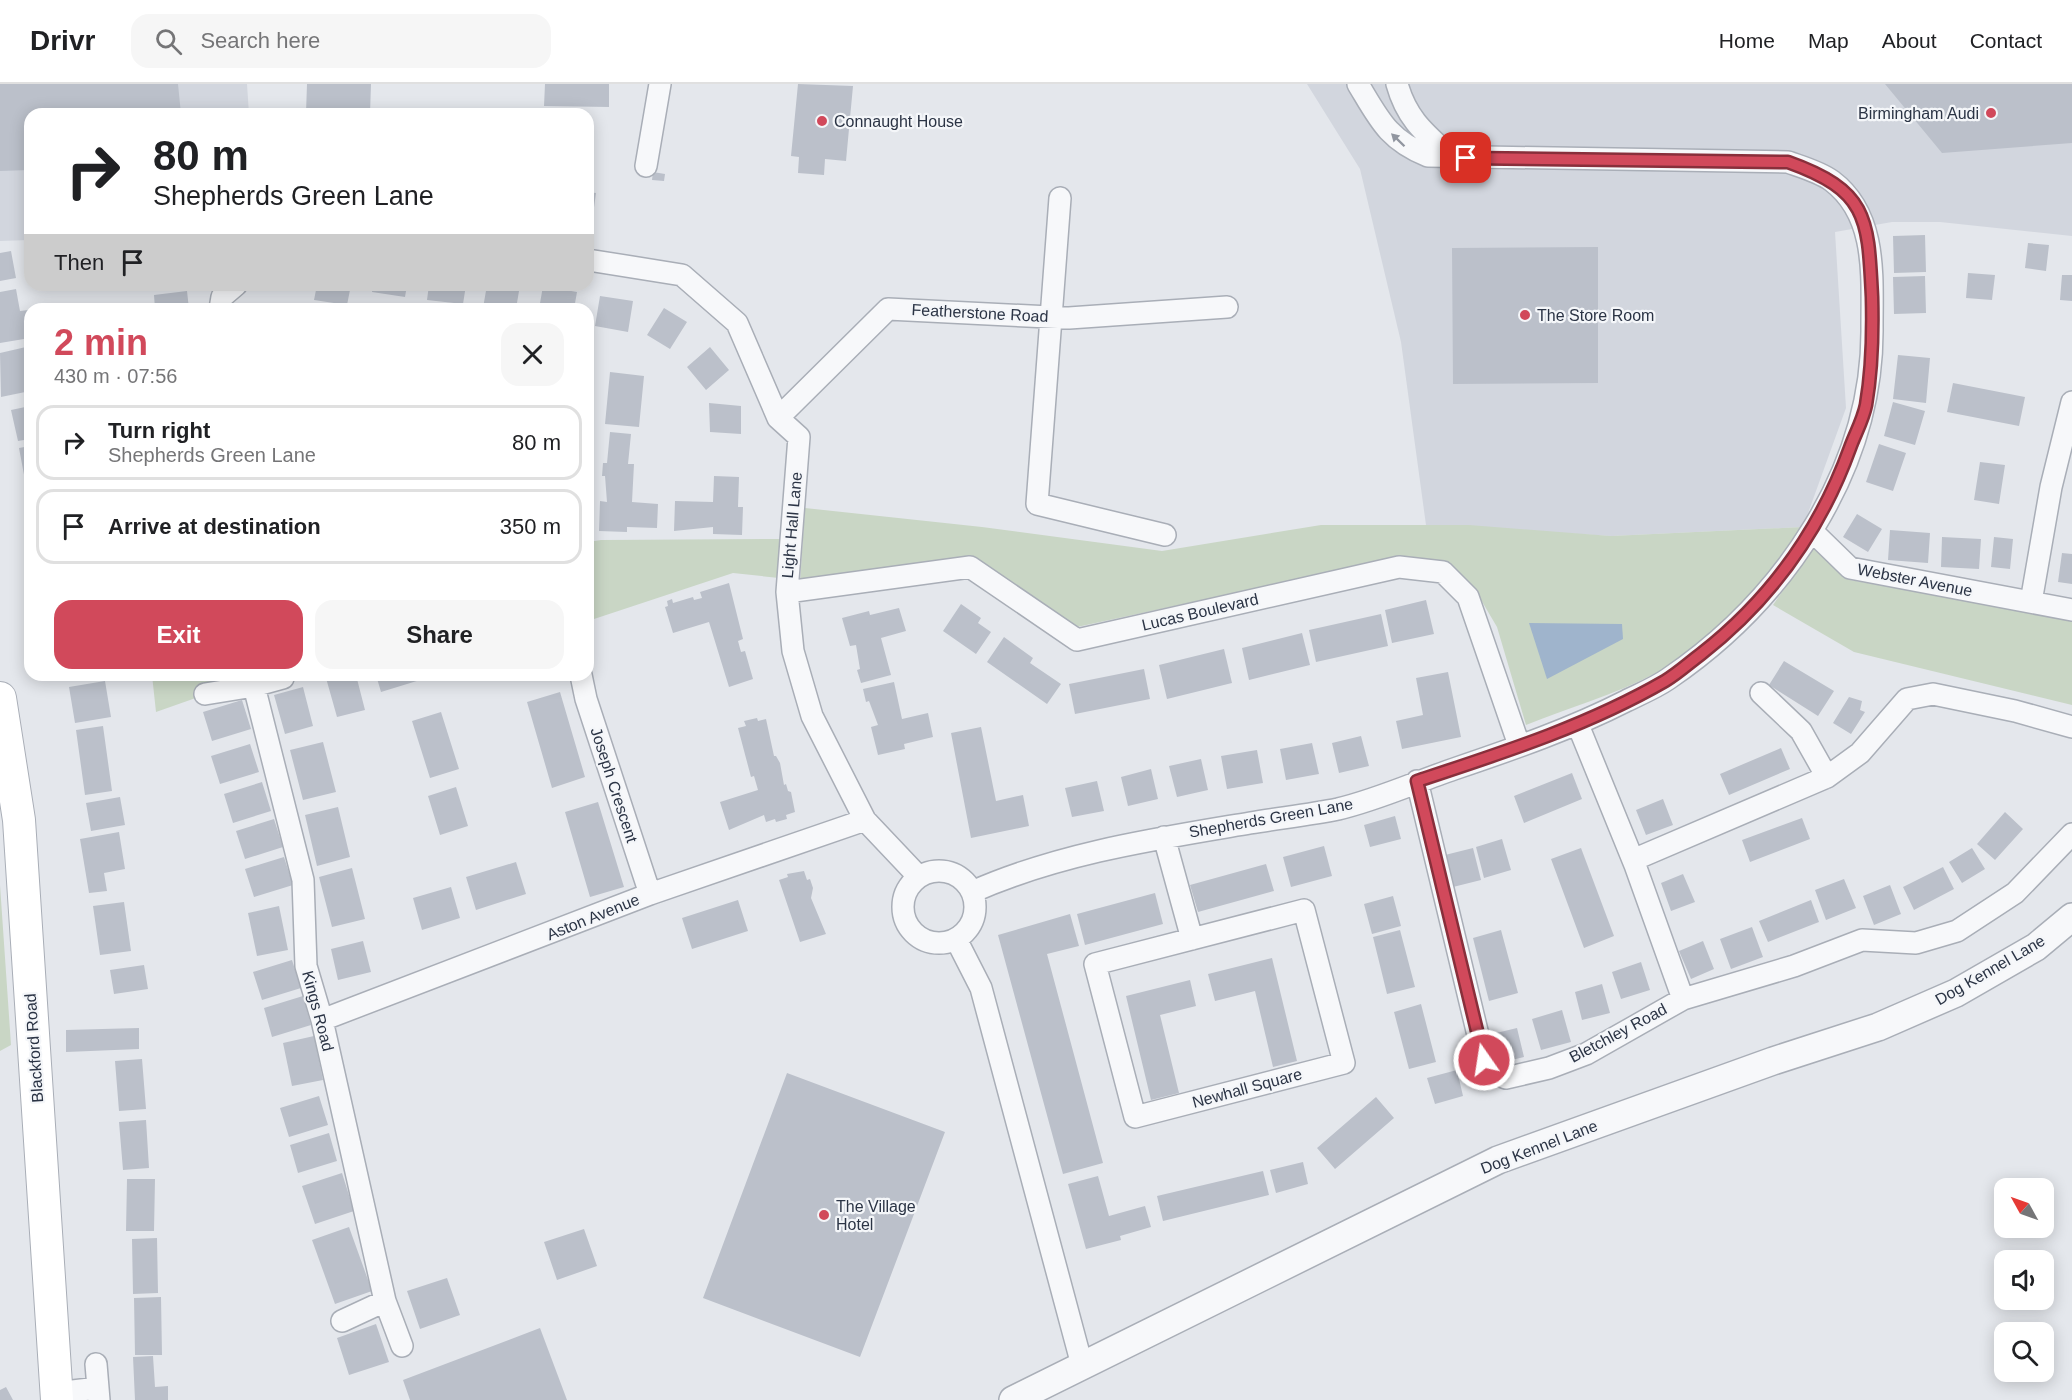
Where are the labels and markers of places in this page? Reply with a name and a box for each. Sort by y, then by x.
place label: Birmingham Audi [1858,105,1979,122]
marker: Birmingham Audi [1984,106,1998,120]
place label: Connaught House [834,113,963,130]
marker: Connaught House [815,114,829,128]
pin [1440,132,1491,183]
place label: The Store Room [1537,307,1654,324]
marker: The Store Room [1518,308,1532,322]
place label: The Village Hotel [836,1198,916,1233]
marker: The Village Hotel [817,1208,831,1222]

